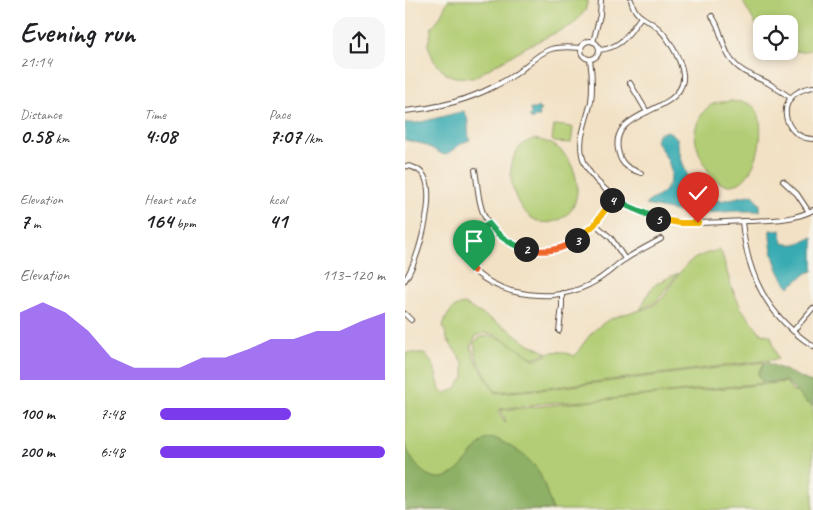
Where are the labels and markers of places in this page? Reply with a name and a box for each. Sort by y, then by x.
pin [677,172,719,223]
pin: 4 [599,188,625,212]
pin: 5 [645,206,671,232]
pin [453,220,495,271]
pin: 3 [565,228,589,252]
pin: 2 [513,236,539,262]

